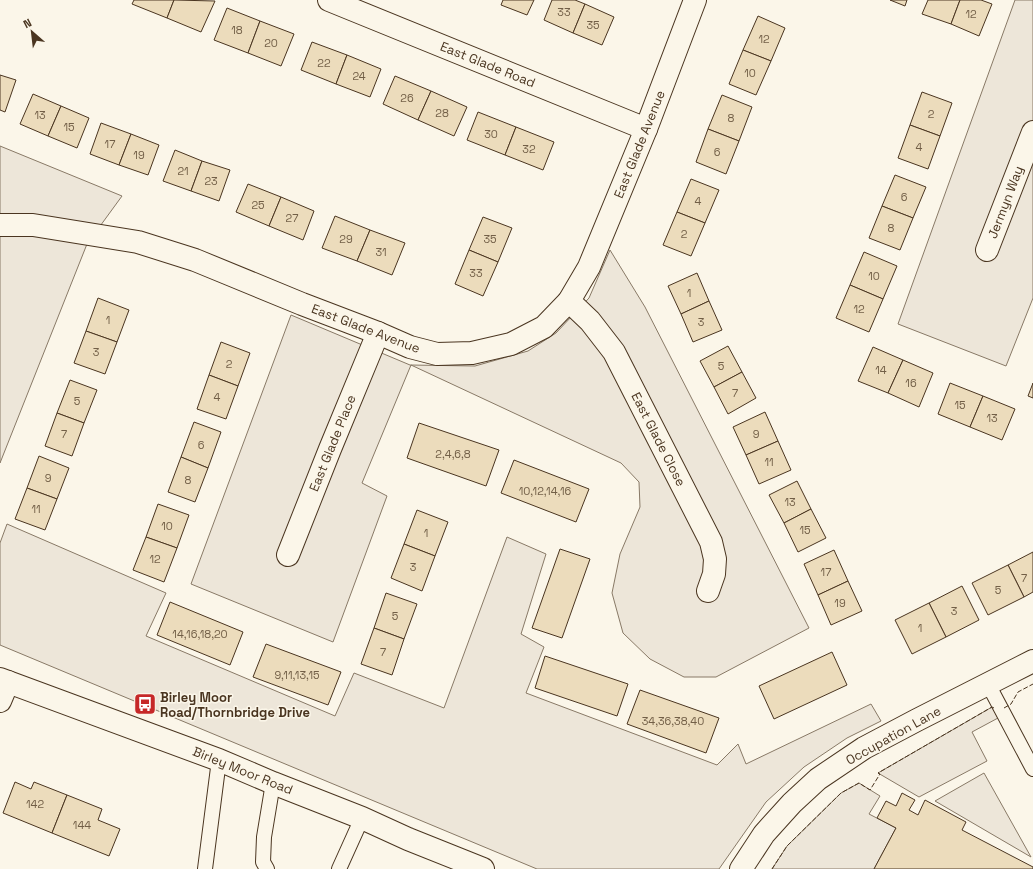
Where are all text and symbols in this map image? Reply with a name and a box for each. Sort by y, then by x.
house number: 33 [557,5,571,19]
house number: 12 [965,7,977,21]
north arrow [12,12,52,52]
text: N [21,15,34,31]
house number: 35 [586,18,600,32]
house number: 18 [231,23,243,37]
house number: 12 [758,32,770,46]
house number: 20 [264,36,278,50]
street label: East Glade Road [438,38,538,91]
house number: 22 [317,56,331,70]
house number: 10 [744,66,756,80]
house number: 24 [352,69,366,83]
street label: East Glade Avenue [610,88,669,201]
house number: 26 [400,91,414,105]
house number: 28 [435,106,449,120]
house number: 2 [928,107,935,121]
house number: 13 [34,108,46,122]
house number: 8 [728,111,735,125]
house number: 15 [63,120,75,134]
house number: 30 [484,127,498,141]
house number: 17 [105,137,115,151]
house number: 4 [916,140,923,154]
house number: 32 [522,142,536,156]
house number: 6 [714,145,721,159]
house number: 19 [133,148,145,162]
street label: Jermyn Way [984,163,1027,241]
house number: 21 [177,164,189,178]
house number: 23 [204,174,218,188]
house number: 6 [901,190,908,204]
house number: 4 [695,194,702,208]
house number: 25 [251,198,265,212]
house number: 27 [286,211,298,225]
house number: 8 [888,221,895,235]
house number: 2 [681,227,688,241]
house number: 29 [339,232,353,246]
house number: 35 [483,232,497,246]
house number: 31 [375,245,387,259]
house number: 33 [469,266,483,280]
house number: 10 [868,269,880,283]
house number: 1 [687,286,691,300]
street label: East Glade Avenue [309,300,423,357]
house number: 12 [853,302,865,316]
house number: 1 [106,313,110,327]
house number: 3 [698,315,705,329]
house number: 3 [93,345,100,359]
house number: 2 [226,357,233,371]
house number: 5 [718,359,725,373]
house number: 14 [875,363,887,377]
house number: 16 [905,376,917,390]
house number: 7 [732,386,738,400]
street label: East Glade Close [628,389,690,489]
house number: 4 [214,390,221,404]
street label: East Glade Place [305,392,360,494]
house number: 5 [74,394,81,408]
house number: 15 [954,398,966,412]
house number: 13 [986,411,998,425]
house number: 7 [61,427,67,441]
house number: 9 [753,427,760,441]
house number: 6 [198,438,205,452]
house number: 2,4,6,8 [435,447,471,461]
house number: 11 [764,455,774,469]
house number: 9 [45,471,52,485]
house number: 8 [185,473,192,487]
house number: 10,12,14,16 [519,484,571,498]
house number: 13 [784,495,796,509]
house number: 11 [31,502,41,516]
house number: 10 [161,519,173,533]
house number: 15 [799,523,811,537]
house number: 1 [424,526,428,540]
house number: 12 [149,552,161,566]
house number: 3 [410,560,417,574]
house number: 17 [821,565,831,579]
house number: 7 [1021,571,1027,585]
house number: 5 [995,583,1002,597]
house number: 19 [834,596,846,610]
house number: 3 [951,604,958,618]
house number: 5 [392,609,399,623]
house number: 1 [918,621,922,635]
house number: 14,16,18,20 [172,627,228,641]
house number: 7 [380,645,386,659]
house number: 9,11,13,15 [274,668,320,682]
place label: Birley Moor Road/Thornbridge Drive [160,689,310,721]
bus stop icon: Birley Moor Road/Thornbridge Drive [132,691,158,717]
street label: Occupation Lane [843,702,944,769]
house number: 34,36,38,40 [642,714,704,728]
street label: Birley Moor Road [190,743,295,798]
house number: 142 [26,797,44,811]
house number: 144 [73,818,91,832]

